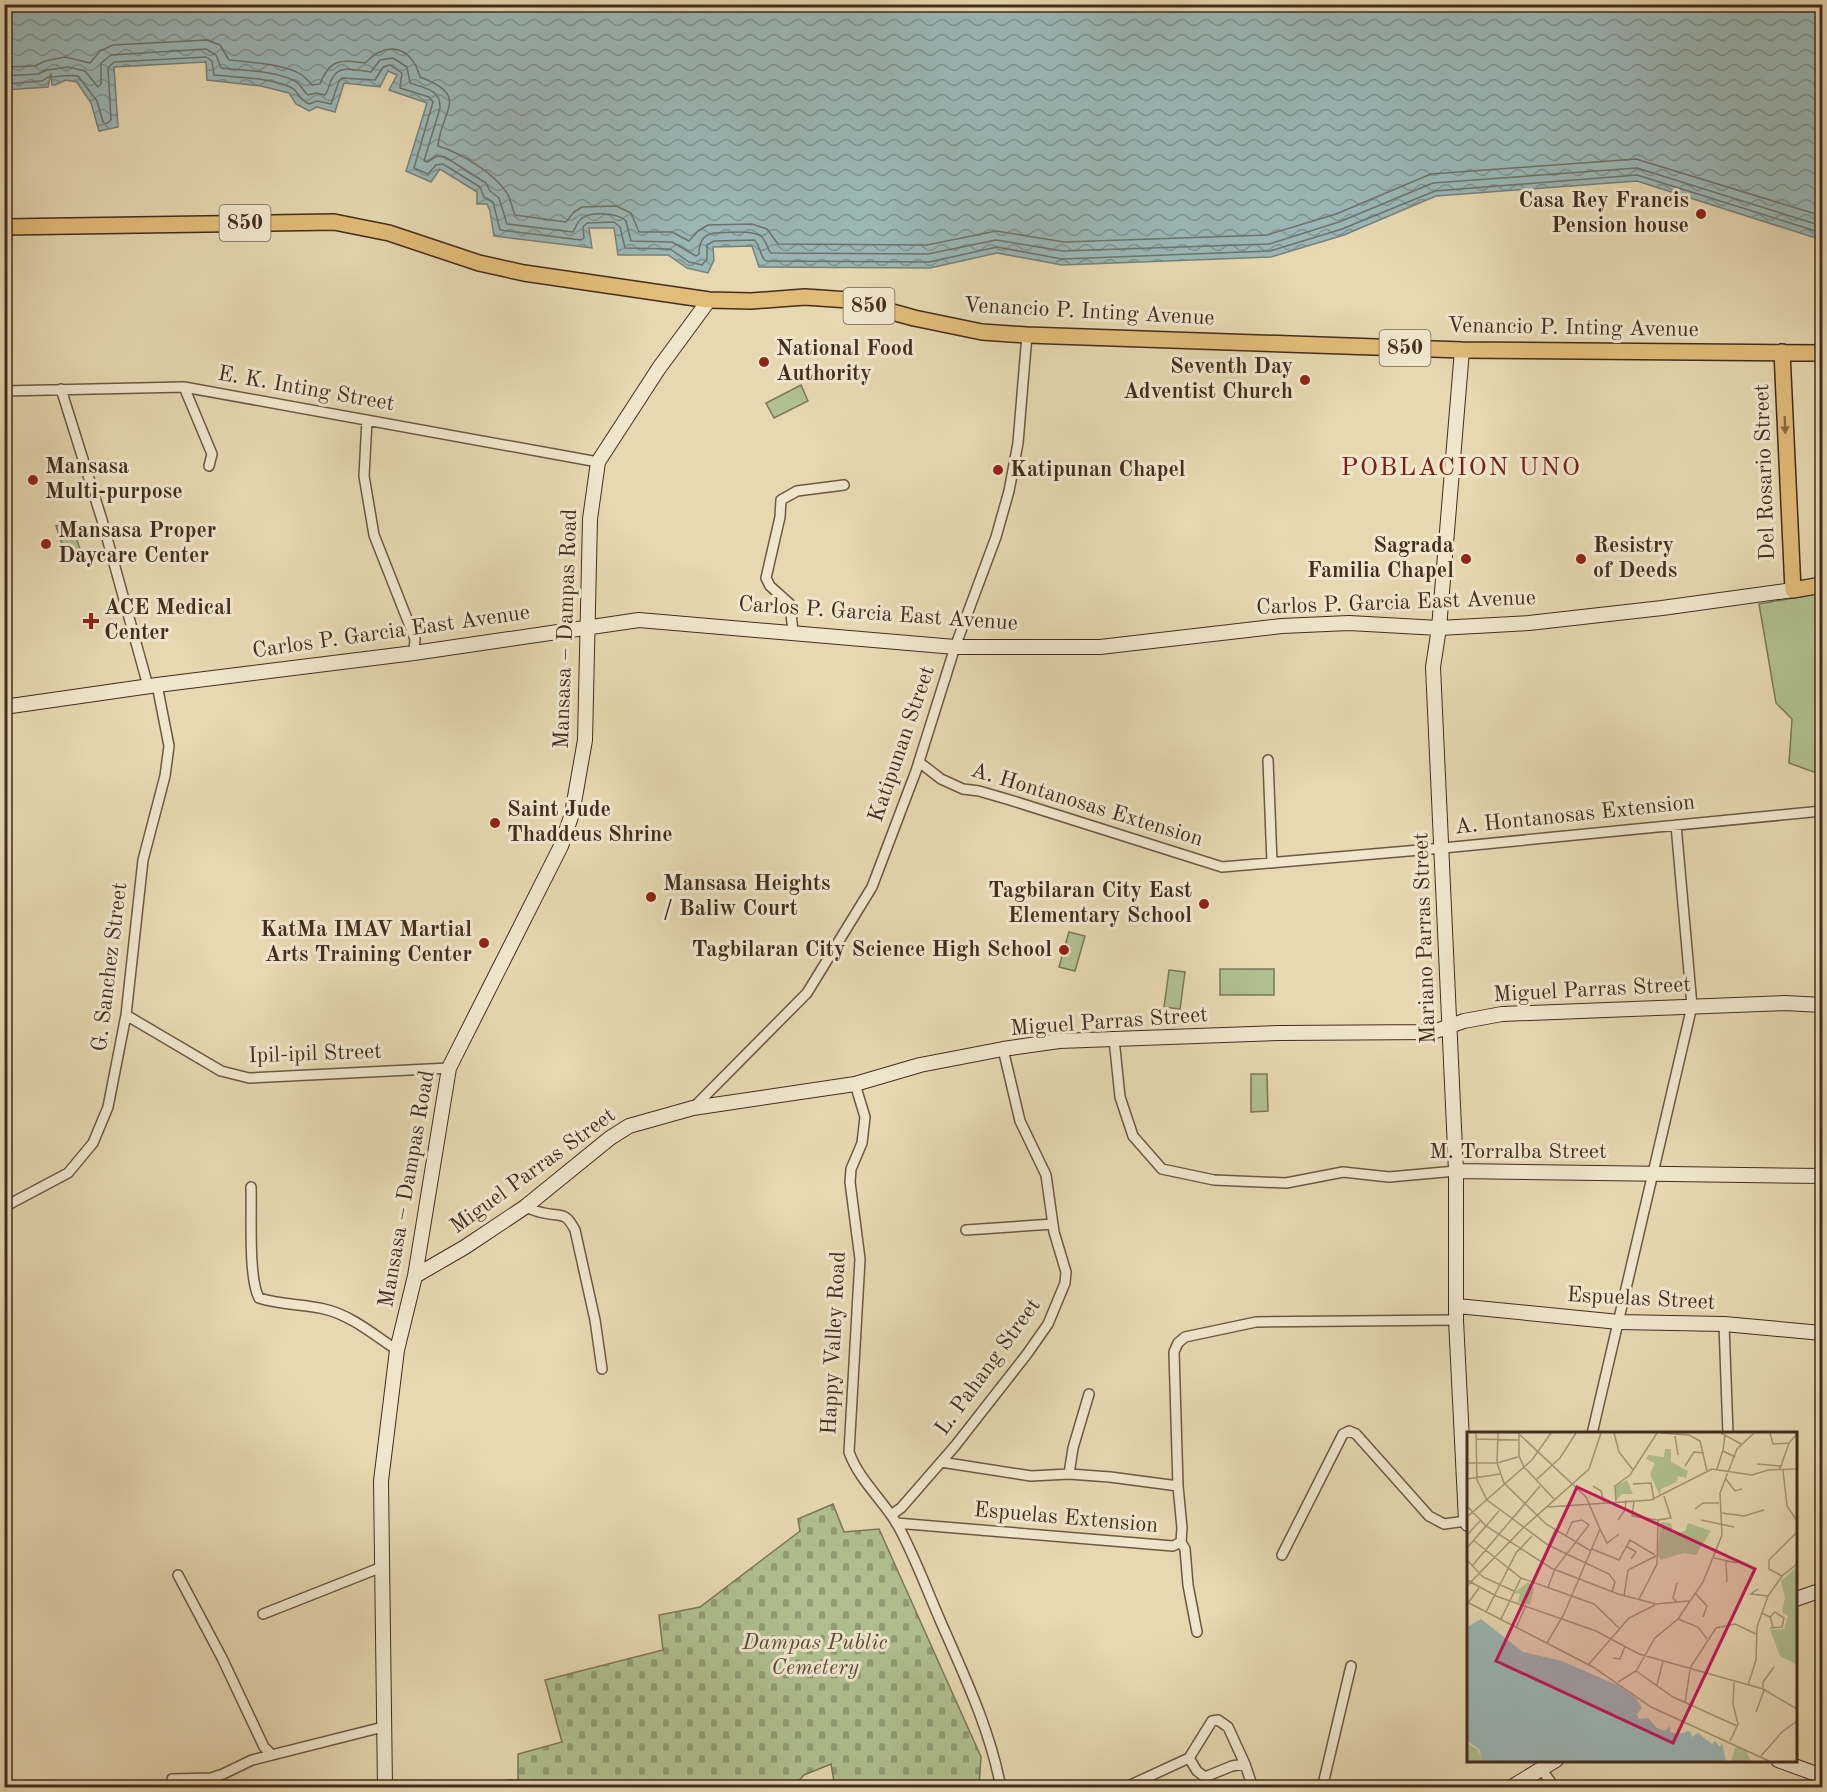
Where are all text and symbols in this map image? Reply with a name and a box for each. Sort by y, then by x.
place label: Casa Rey Francis Pension house [1518,190,1689,237]
road number: 850 [220,205,270,241]
marker: Casa Rey Francis Pension house [1694,207,1708,221]
road number: 850 [844,288,894,324]
street label: Venancio P. Inting Avenue [963,294,1215,330]
street label: Venancio P. Inting Avenue [1447,315,1699,341]
road number: 850 [1380,330,1430,366]
place label: National Food Authority [776,338,914,385]
marker: National Food Authority [757,355,771,369]
place label: Seventh Day Adventist Church [1123,356,1293,403]
street label: E. K. Inting Street [216,363,396,415]
marker: Seventh Day Adventist Church [1298,373,1312,387]
street label: Del Rosario Street [1751,383,1779,561]
one-way arrow [1781,416,1790,435]
district label: POBLACION UNO [1340,455,1582,481]
place label: Mansasa Multi-purpose [45,456,183,503]
place label: Katipunan Chapel [1010,459,1186,481]
marker: Katipunan Chapel [991,463,1005,477]
marker: Mansasa Multi-purpose [26,473,40,487]
street label: Mansasa – Dampas Road [551,508,581,750]
place label: Mansasa Proper Daycare Center [58,520,216,567]
place label: Sagrada Familia Chapel [1307,535,1454,582]
place label: Resistry of Deeds [1593,535,1677,582]
marker: Mansasa Proper Daycare Center [39,537,53,551]
marker: Sagrada Familia Chapel [1459,552,1473,566]
marker: Resistry of Deeds [1574,552,1588,566]
street label: Carlos P. Garcia East Avenue [1256,587,1536,619]
street label: Carlos P. Garcia East Avenue [738,593,1018,635]
place label: ACE Medical Center [104,597,232,644]
street label: Carlos P. Garcia East Avenue [251,602,531,662]
marker: ACE Medical Center [82,612,100,630]
street label: Katipunan Street [865,663,939,825]
street label: A. Hontanosas Extension [968,759,1206,851]
street label: A. Hontanosas Extension [1454,791,1696,839]
place label: Saint Jude Thaddeus Shrine [507,799,673,846]
marker: Saint Jude Thaddeus Shrine [488,816,502,830]
street label: Mariano Parras Street [1410,832,1440,1044]
place label: Mansasa Heights / Baliw Court [663,873,830,920]
place label: Tagbilaran City East Elementary School [988,880,1192,927]
street label: G. Sanchez Street [89,881,131,1053]
marker: Mansasa Heights / Baliw Court [644,890,658,904]
marker: Tagbilaran City East Elementary School [1197,897,1211,911]
place label: KatMa IMAV Martial Arts Training Center [260,919,472,966]
marker: KatMa IMAV Martial Arts Training Center [477,936,491,950]
place label: Tagbilaran City Science High School [692,939,1052,961]
marker: Tagbilaran City Science High School [1057,943,1071,957]
street label: Miguel Parras Street [1493,974,1691,1006]
street label: Miguel Parras Street [1009,1004,1209,1040]
street label: Ipil-ipil Street [248,1041,382,1067]
street label: Mansasa – Dampas Road [375,1069,439,1309]
street label: Miguel Parras Street [446,1104,620,1238]
street label: M. Torralba Street [1429,1141,1607,1163]
street label: Happy Valley Road [818,1251,850,1435]
street label: Espuelas Street [1566,1284,1716,1314]
street label: L. Pahang Street [931,1295,1045,1439]
inset map [1467,1432,1797,1762]
street label: Espuelas Extension [973,1499,1159,1537]
park label: Dampas Public Cemetery [741,1632,888,1679]

